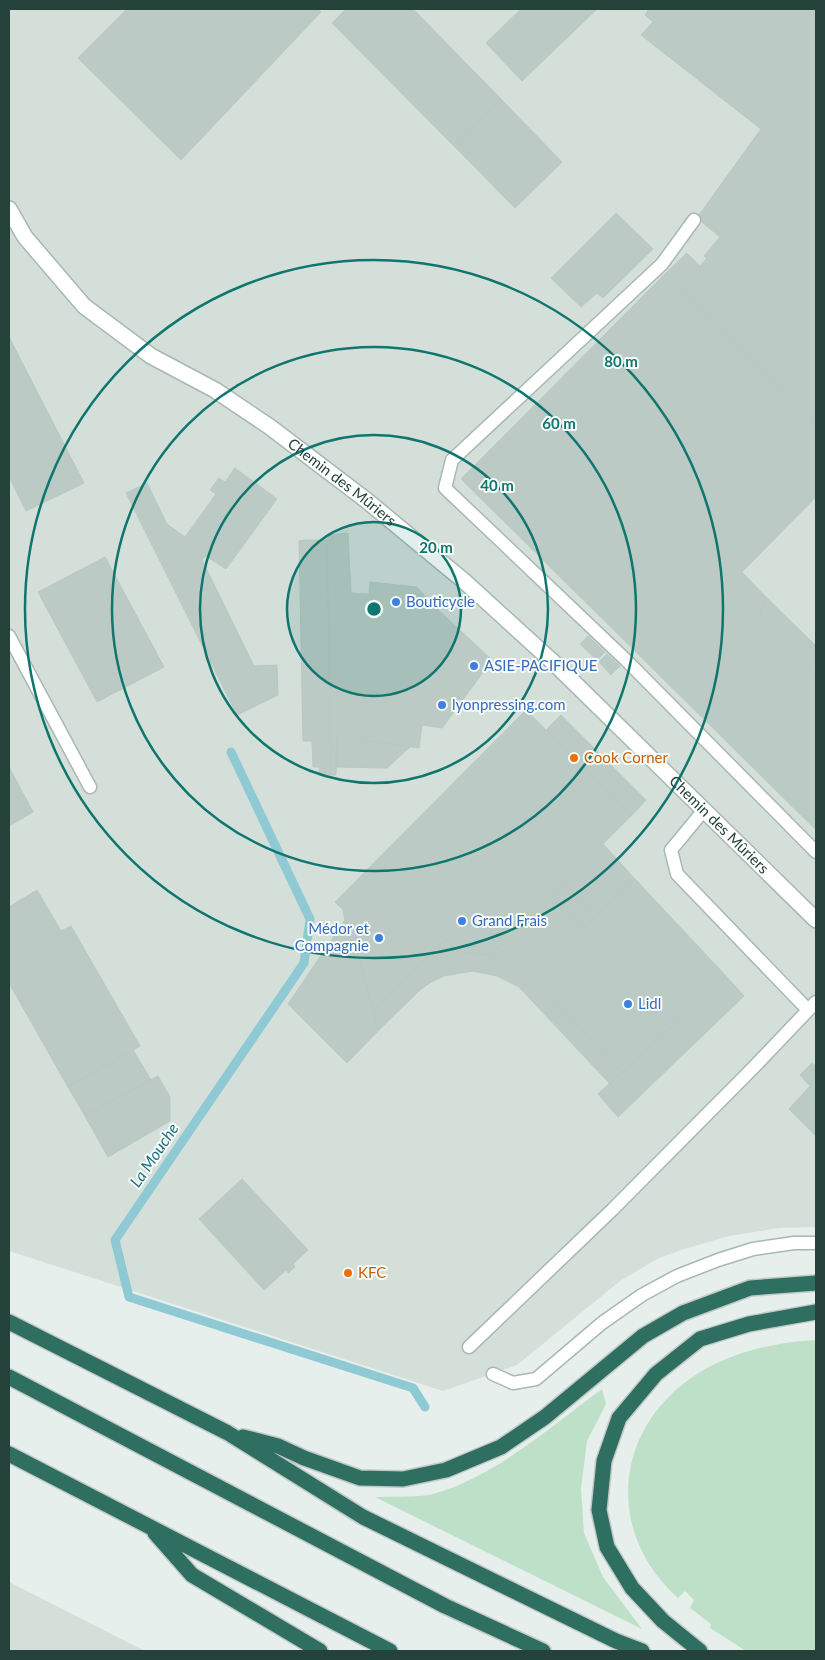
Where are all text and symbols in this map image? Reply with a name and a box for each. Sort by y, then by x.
text: 80 m [604,352,638,370]
text: 60 m [542,414,576,432]
street label: Chemin des Mûriers [285,434,400,529]
text: 40 m [480,476,514,494]
text: 20 m [419,538,453,556]
place label: Bouticycle [406,592,475,610]
marker: Bouticycle [390,596,402,608]
centre of rings [365,600,383,618]
place label: ASIE-PACIFIQUE [484,656,597,674]
marker: ASIE-PACIFIQUE [468,660,480,672]
place label: lyonpressing.com [452,695,566,713]
marker: lyonpressing.com [436,699,448,711]
place label: Cook Corner [584,748,668,766]
marker: Cook Corner [568,752,580,764]
street label: Chemin des Mûriers [666,771,773,877]
place label: Grand Frais [472,911,547,929]
marker: Grand Frais [456,915,468,927]
place label: Médor et Compagnie [295,919,370,954]
marker: Médor et Compagnie [373,932,385,944]
place label: Lidl [638,994,661,1012]
marker: Lidl [622,998,634,1010]
water label: La Mouche [125,1119,182,1190]
place label: KFC [358,1263,386,1281]
marker: KFC [342,1267,354,1279]

